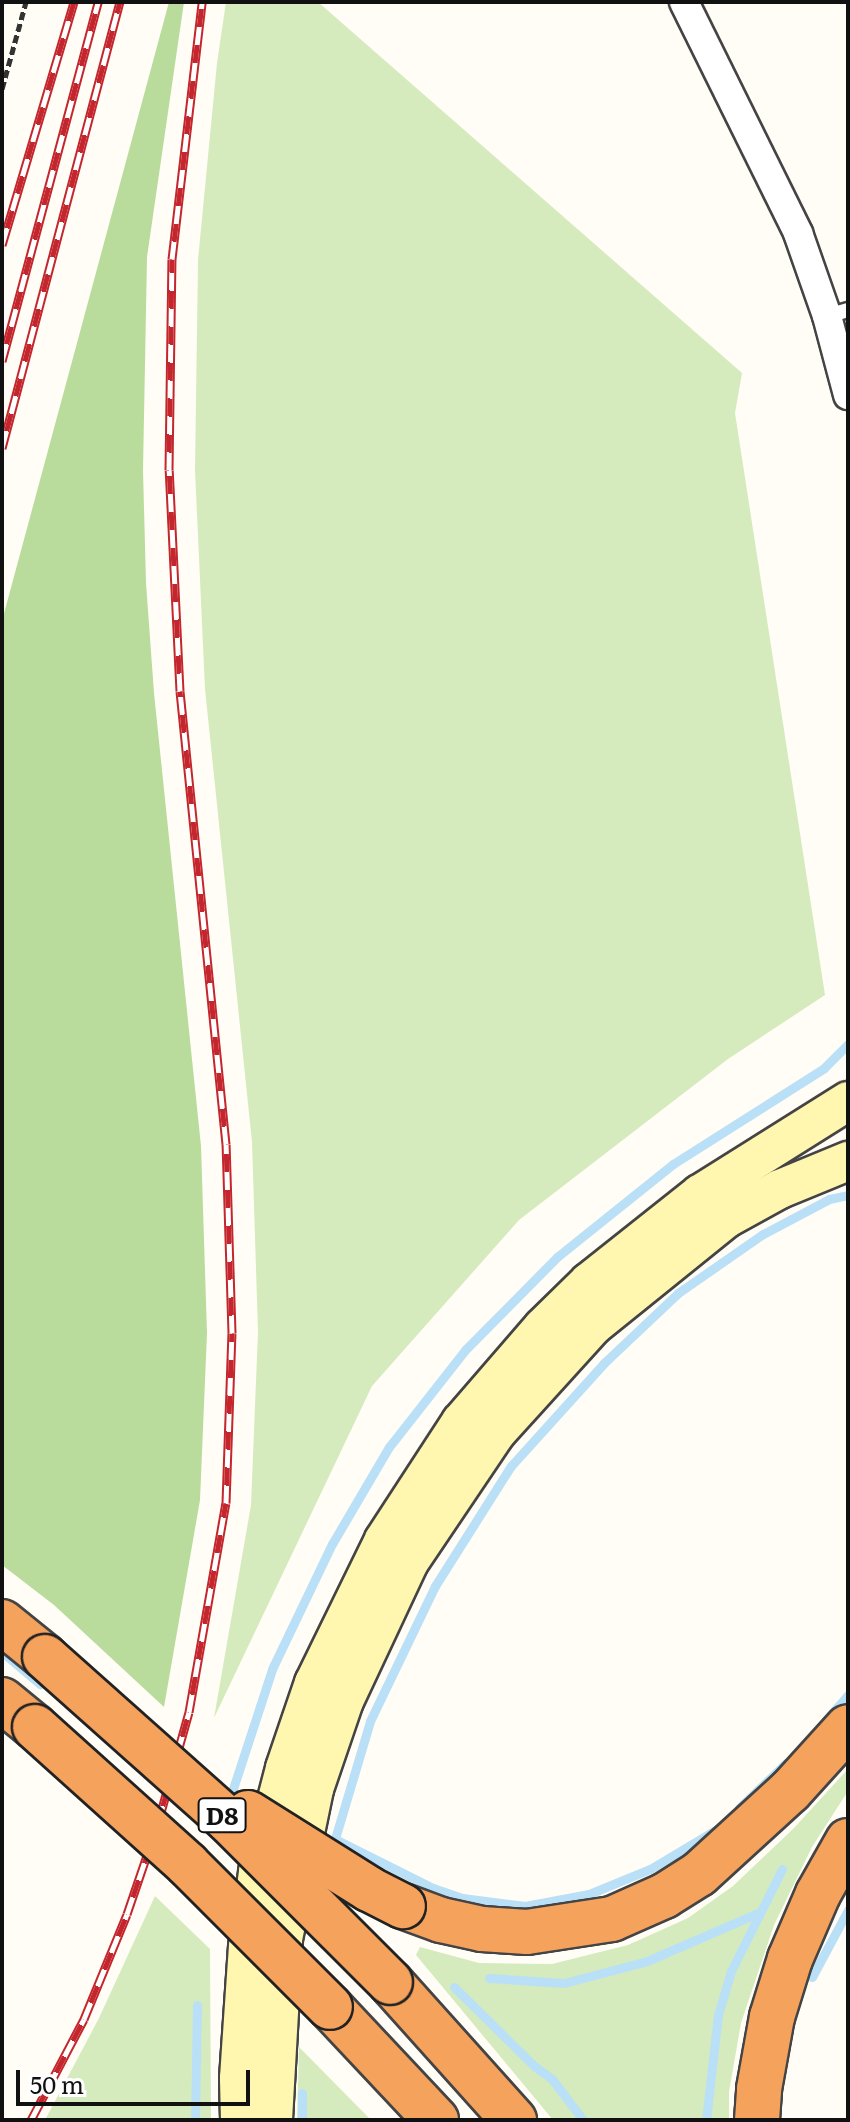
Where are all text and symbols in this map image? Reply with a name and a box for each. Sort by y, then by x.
road number: D8 [196,1795,248,1835]
scale bar [20,2054,254,2104]
text: 50 m [30,2066,84,2101]

